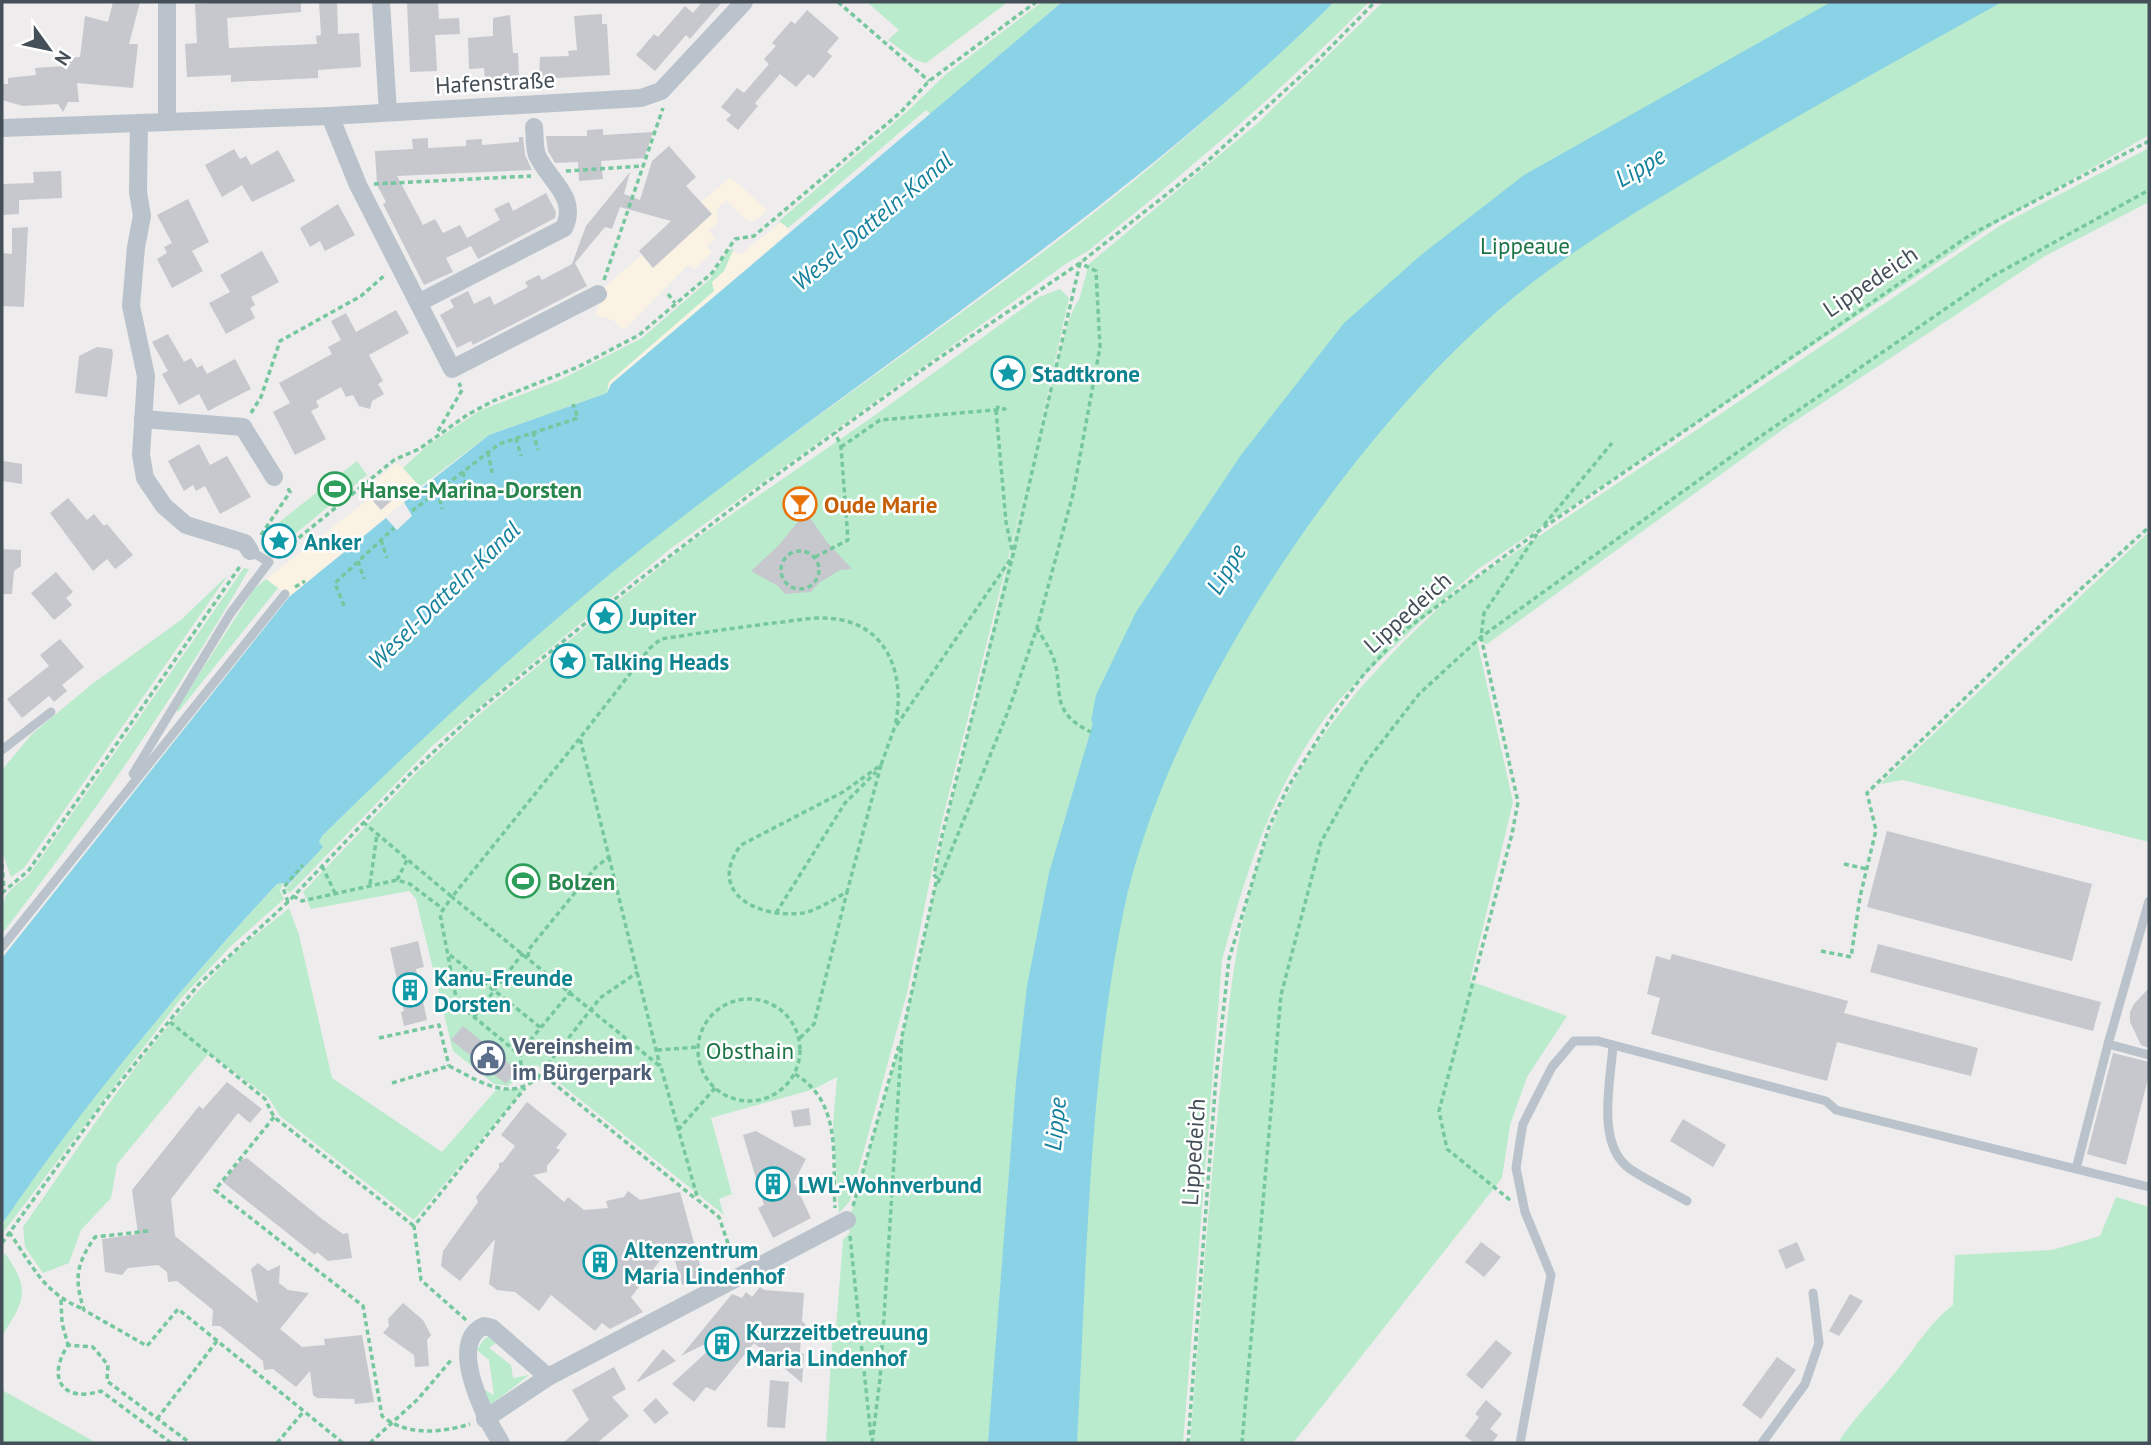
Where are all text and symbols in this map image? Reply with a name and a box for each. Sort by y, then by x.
north arrow [14,14,84,84]
text: N [50,46,77,70]
street label: Hafenstraße [434,64,556,100]
water label: Lippe [1609,140,1671,194]
water label: Wesel-Datteln-Kanal [785,144,959,297]
park label: Lippeaue [1480,231,1570,260]
street label: Lippedeich [1817,239,1923,323]
place icon: Stadtkrone [989,354,1027,392]
place label: Stadtkrone [1032,359,1140,388]
sports icon: Hanse-Marina-Dorsten [316,470,354,508]
place label: Hanse-Marina-Dorsten [360,475,582,504]
bar icon: Oude Marie [781,485,819,523]
place label: Oude Marie [824,490,937,519]
water label: Wesel-Datteln-Kanal [361,514,527,676]
place icon: Anker [260,522,298,560]
place label: Anker [304,527,362,556]
water label: Lippe [1199,538,1253,600]
street label: Lippedeich [1357,565,1457,659]
place icon: Jupiter [586,597,624,635]
place label: Jupiter [629,602,697,631]
place icon: Talking Heads [549,642,587,680]
place label: Talking Heads [592,647,729,676]
sports icon: Bolzen [504,862,542,900]
place label: Bolzen [548,867,615,896]
place label: Kanu-Freunde Dorsten [434,963,573,1018]
building icon: Kanu-Freunde Dorsten [391,971,429,1009]
place label: Vereinsheim im Bürgerpark [511,1031,653,1086]
park label: Obsthain [706,1036,794,1065]
public building icon: Vereinsheim im Bürgerpark [469,1039,507,1077]
water label: Lippe [1037,1096,1073,1152]
street label: Lippedeich [1175,1097,1211,1207]
building icon: LWL-Wohnverbund [754,1165,792,1203]
place label: LWL-Wohnverbund [798,1170,982,1199]
place label: Altenzentrum Maria Lindenhof [624,1235,786,1290]
building icon: Altenzentrum Maria Lindenhof [581,1243,619,1281]
place label: Kurzzeitbetreuung Maria Lindenhof [746,1317,928,1372]
building icon: Kurzzeitbetreuung Maria Lindenhof [703,1325,741,1363]

